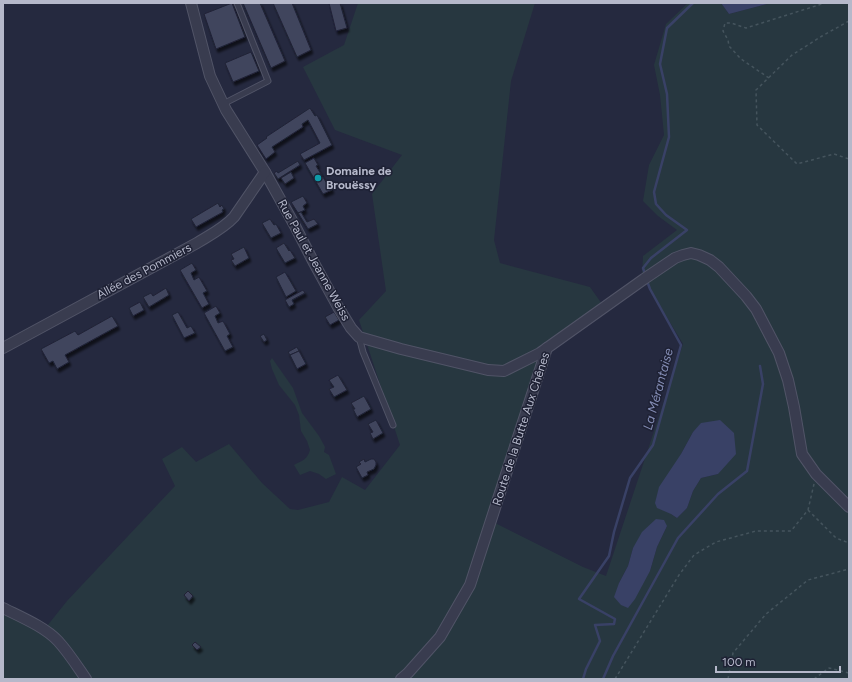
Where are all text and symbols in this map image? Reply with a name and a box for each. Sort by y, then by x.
place label: Domaine de Brouëssy [326,164,392,192]
marker: Domaine de Brouëssy [313,173,323,183]
street label: Rue Paul et Jeanne Weiss [275,197,353,323]
street label: Allée des Pommiers [94,240,194,302]
water label: La Mérantaise [640,347,676,431]
street label: Route de la Butte Aux Chênes [490,350,553,507]
scale bar [716,648,840,674]
text: 100 m [722,655,756,669]

